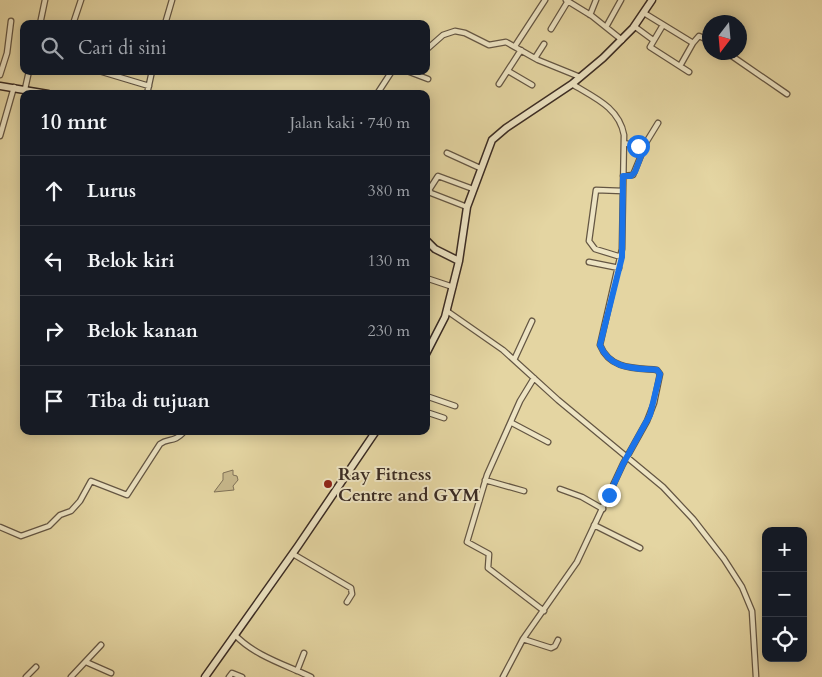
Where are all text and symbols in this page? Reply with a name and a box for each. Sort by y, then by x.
north arrow [702,15,747,60]
search box [20,20,430,75]
icon: search [38,34,66,62]
text: Cari di sini [78,35,167,61]
text: 10 mnt [40,108,107,137]
text: Jalan kaki · 740 m [290,112,410,134]
route start [627,135,650,158]
icon: ahead [40,177,68,205]
text: Lurus [87,178,136,204]
text: 380 m [368,180,410,202]
icon: left [40,247,68,275]
text: Belok kiri [87,248,174,274]
text: 130 m [368,250,410,272]
icon: right [40,317,68,345]
text: Belok kanan [87,318,198,344]
text: 230 m [368,320,410,342]
icon: arrive [40,387,68,415]
text: Tiba di tujuan [87,388,210,414]
place label: Ray Fitness Centre and GYM [338,462,480,508]
marker: Ray Fitness Centre and GYM [322,478,334,490]
route end [598,484,621,507]
map controls [762,527,807,662]
button: + [762,527,807,572]
button: − [762,572,807,617]
button: locate [762,617,807,662]

